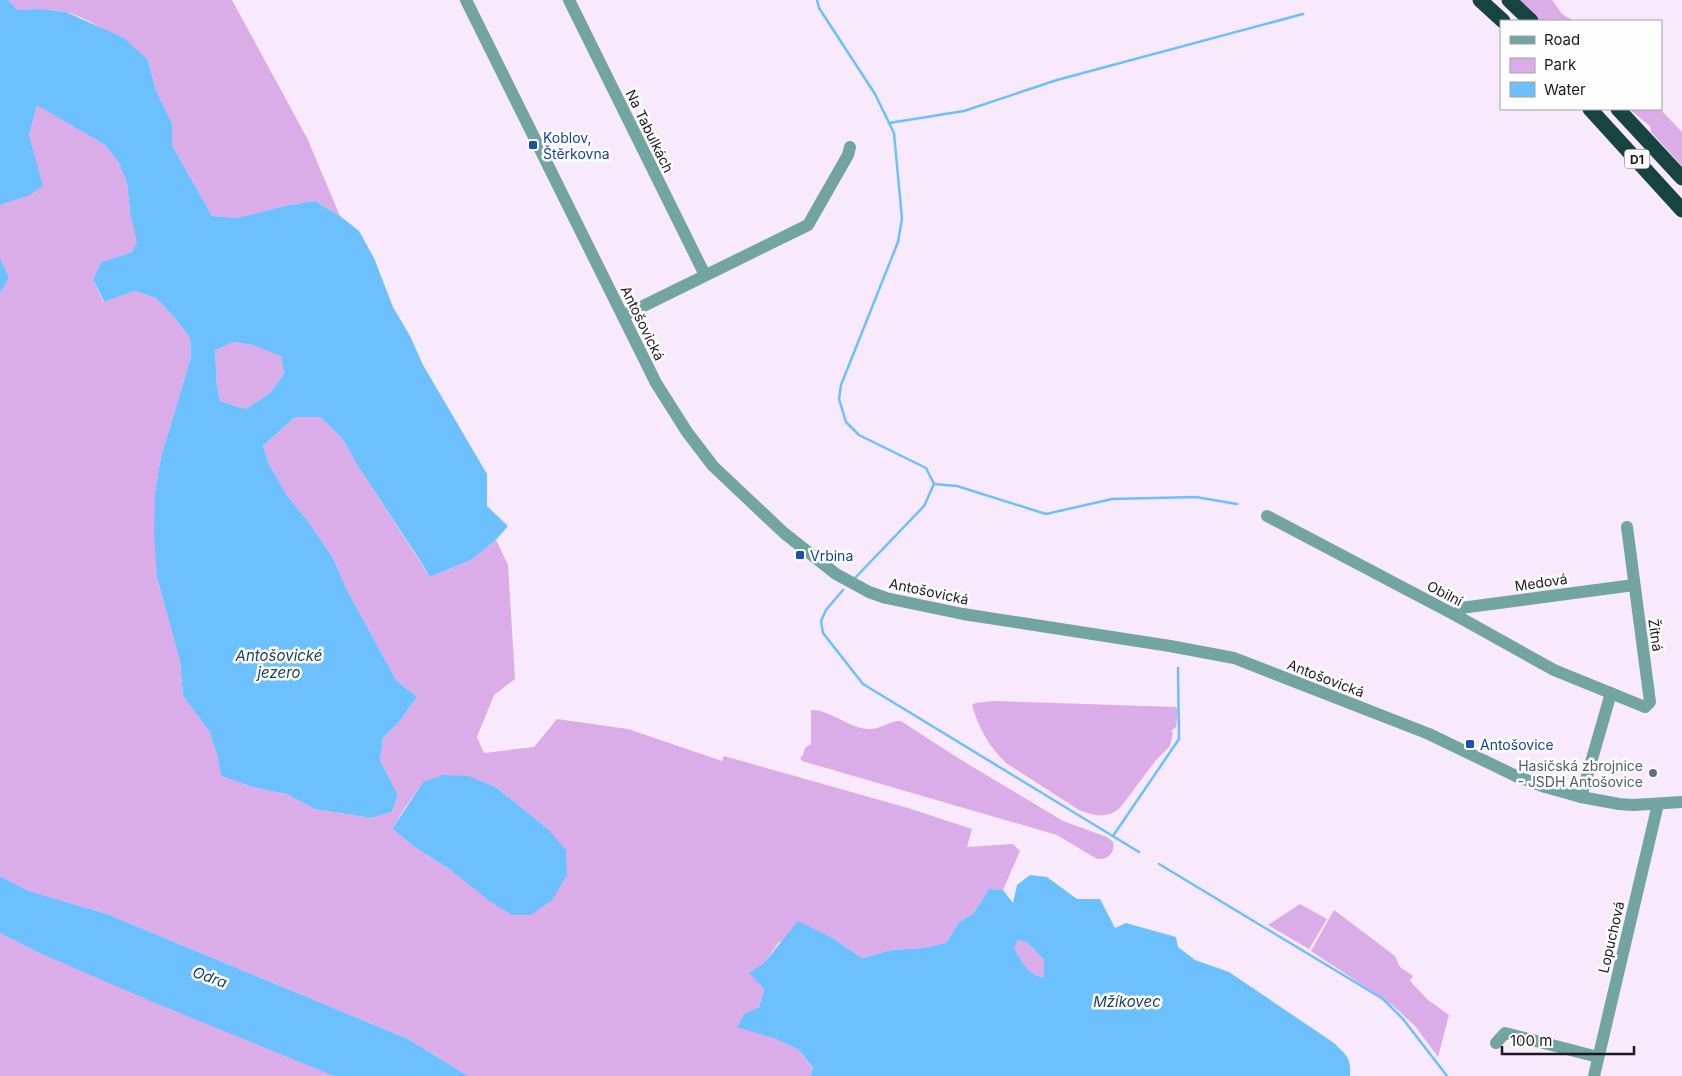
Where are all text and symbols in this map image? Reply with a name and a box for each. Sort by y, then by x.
legend [1500,20,1662,110]
text: Road [1544,30,1580,49]
text: Park [1544,55,1577,74]
text: Water [1544,80,1586,99]
street label: Na Tabulkách [623,87,677,175]
place label: Koblov, Štěrkovna [543,129,610,162]
marker: Koblov, Štěrkovna [527,139,539,151]
road number: D1 [1624,150,1650,168]
street label: Antošovická [618,283,668,363]
place label: Vrbina [810,547,853,564]
marker: Vrbina [794,549,806,561]
street label: Medová [1513,570,1569,594]
street label: Antošovická [888,574,970,608]
street label: Obilní [1424,577,1466,609]
street label: Žitná [1645,618,1667,652]
water label: Antošovické jezero [235,646,322,682]
street label: Antošovická [1285,656,1367,700]
place label: Antošovice [1480,736,1554,753]
marker: Antošovice [1464,738,1476,750]
place label: Hasičská zbrojnice - JSDH Antošovice [1518,757,1643,790]
marker: Hasičská zbrojnice - JSDH Antošovice [1647,767,1659,779]
street label: Lopuchová [1594,899,1628,975]
water label: Odra [190,962,230,992]
water label: Mžíkovec [1093,992,1161,1011]
scale bar [1502,1024,1634,1056]
text: 100 m [1510,1031,1552,1050]

